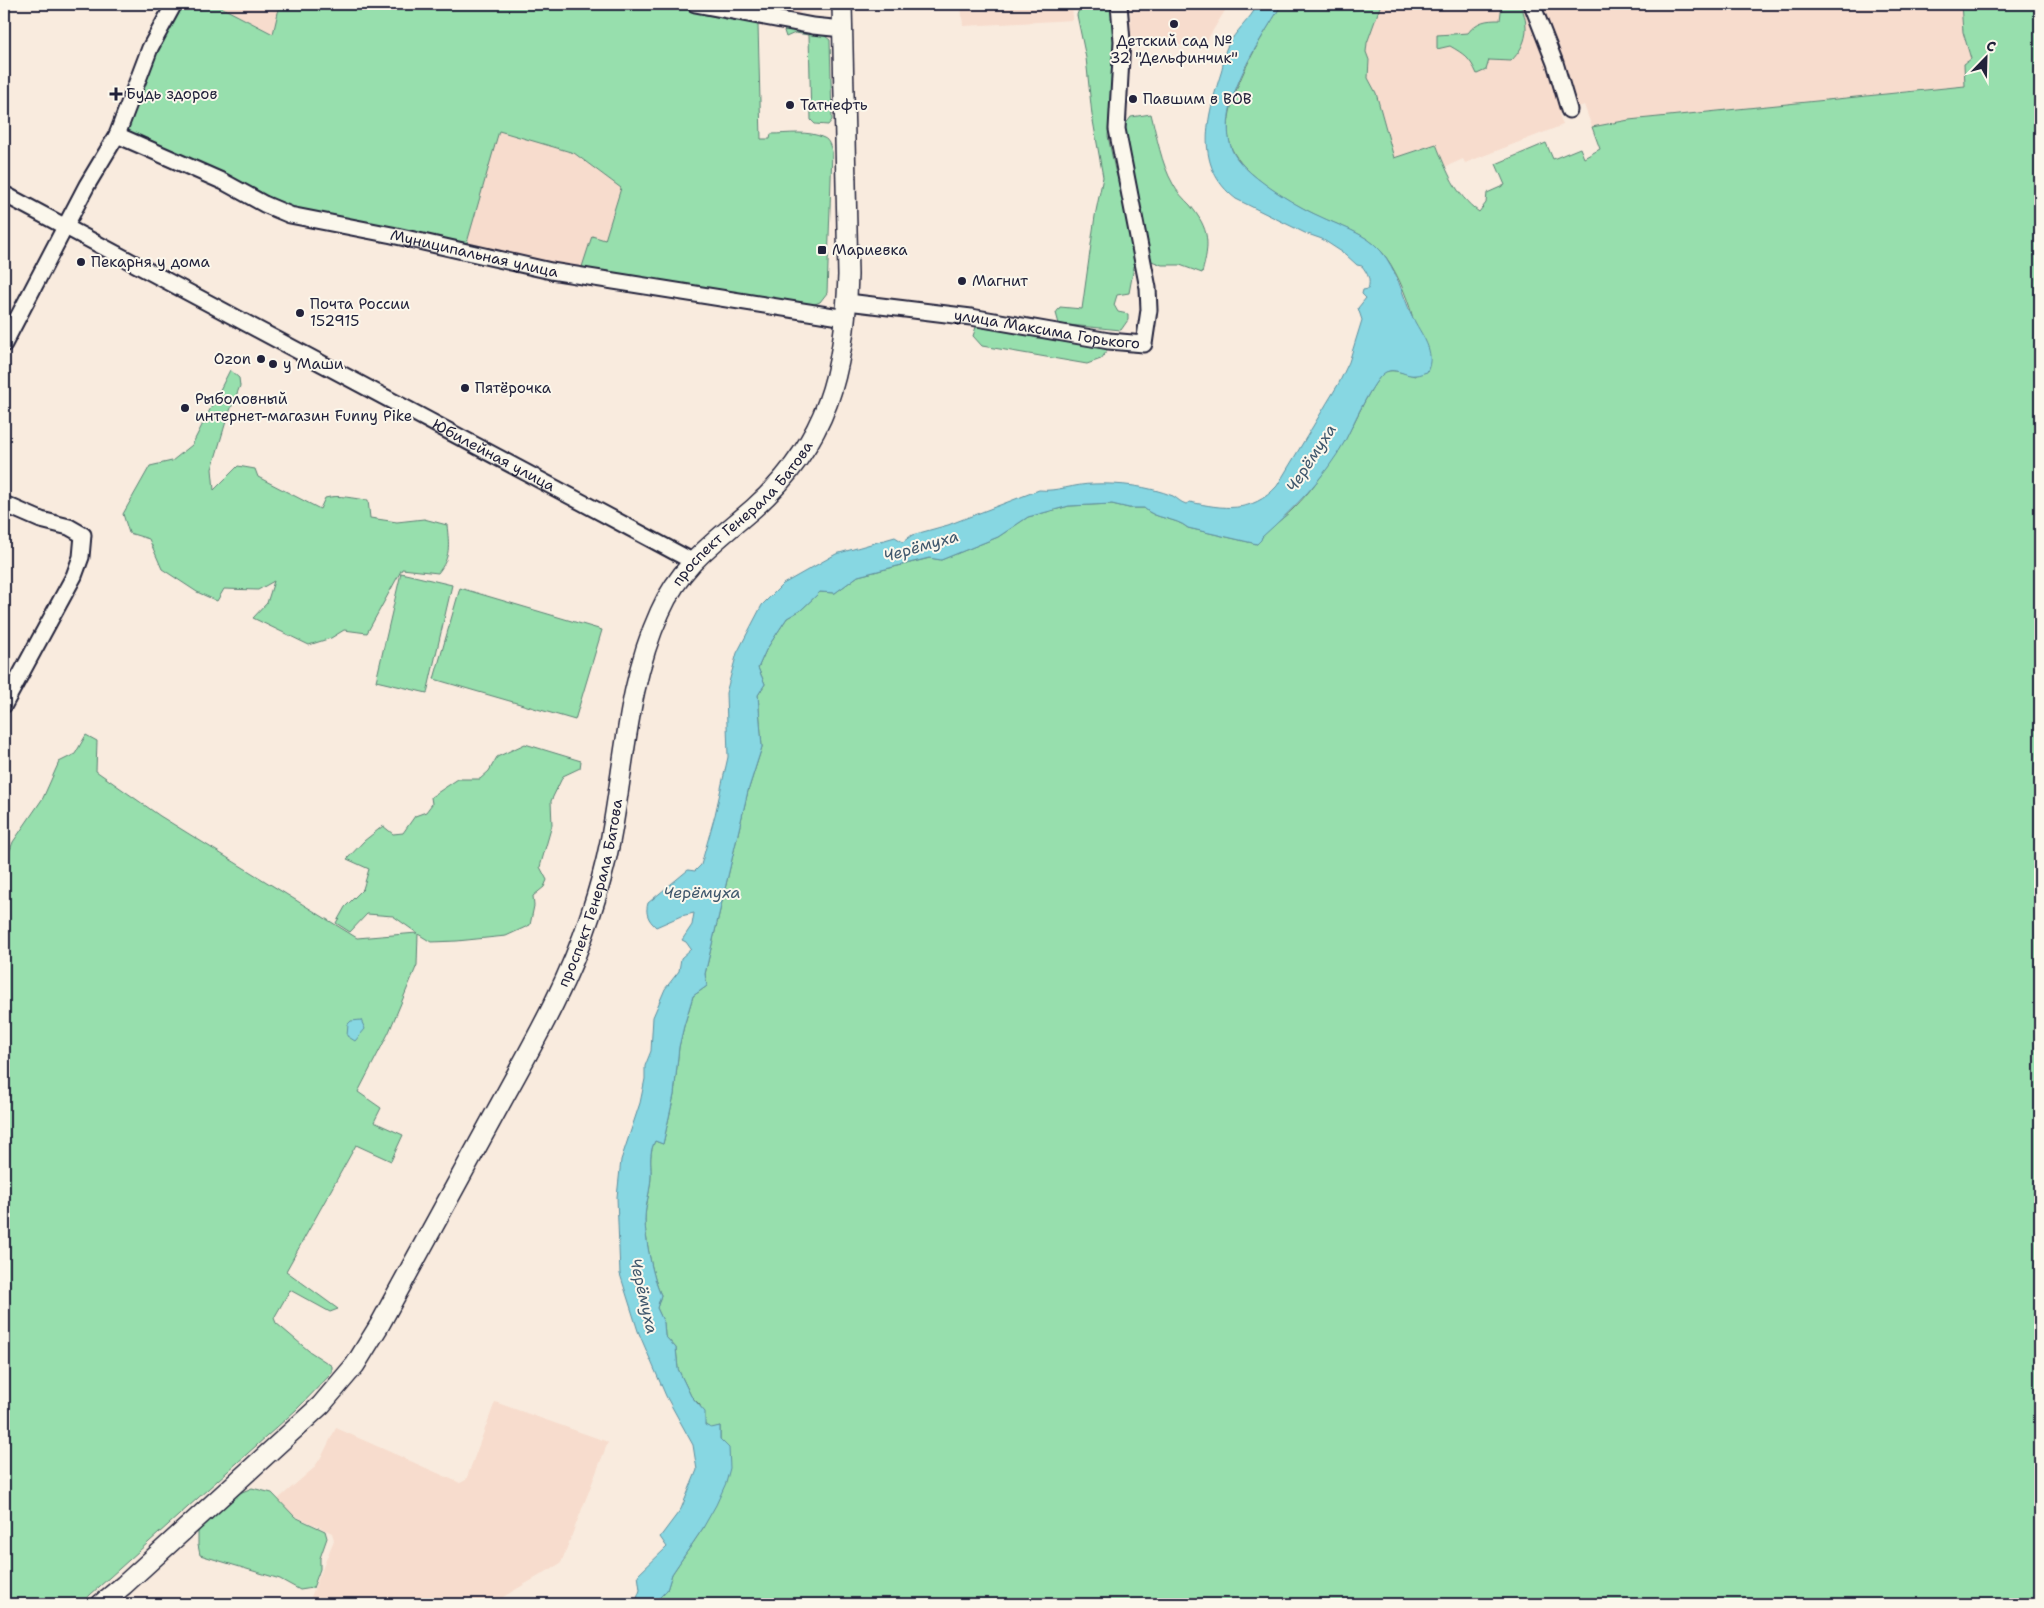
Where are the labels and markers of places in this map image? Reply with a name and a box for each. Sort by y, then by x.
marker: Детский сад № 32 "Дельфинчик" [1168,18,1180,30]
place label: Детский сад № 32 "Дельфинчик" [1110,31,1238,68]
place label: Будь здоров [126,84,218,104]
marker: Будь здоров [110,88,122,100]
place label: Павшим в ВОВ [1143,89,1252,109]
marker: Павшим в ВОВ [1127,93,1139,105]
place label: Татнефть [800,95,868,115]
marker: Татнефть [784,99,796,111]
place label: Мариевка [832,240,908,260]
marker: Мариевка [816,244,828,256]
place label: Пекарня у дома [91,252,211,272]
marker: Пекарня у дома [75,256,87,268]
place label: Магнит [972,271,1028,291]
marker: Магнит [956,275,968,287]
place label: Почта России 152915 [310,294,410,331]
marker: Почта России 152915 [294,307,306,319]
place label: Ozon [214,349,251,369]
marker: Ozon [255,353,267,365]
place label: у Маши [283,354,344,374]
marker: у Маши [267,358,279,370]
place label: Пятёрочка [475,378,552,398]
marker: Пятёрочка [459,382,471,394]
place label: Рыболовный интернет-магазин Funny Pike [195,389,412,426]
marker: Рыболовный интернет-магазин Funny Pike [179,402,191,414]

